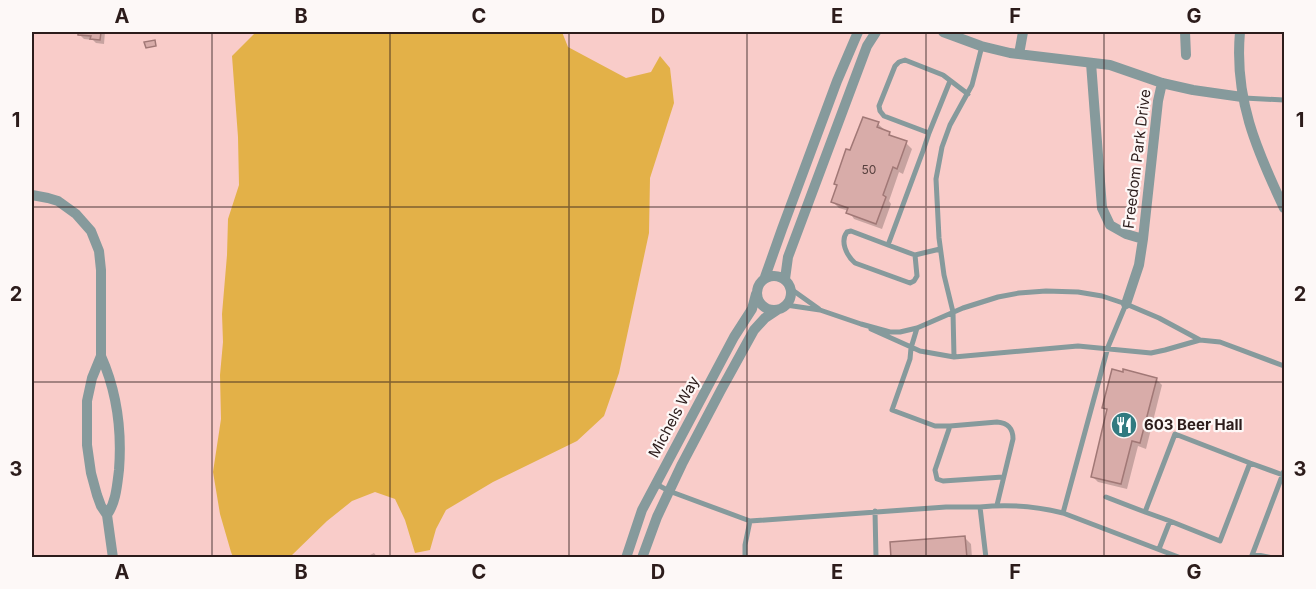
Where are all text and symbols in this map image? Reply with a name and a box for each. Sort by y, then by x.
text: A [115,4,130,28]
text: B [294,4,308,28]
text: C [472,4,486,28]
text: D [651,4,665,28]
text: E [831,4,843,28]
text: F [1009,4,1021,28]
text: G [1186,4,1202,28]
street label: Freedom Park Drive [1119,88,1154,230]
text: 1 [12,108,20,132]
text: 1 [1296,108,1304,132]
house number: 50 [862,162,876,177]
text: 2 [10,282,22,306]
text: 2 [1294,282,1306,306]
street label: Michels Way [644,372,703,461]
restaurant icon: 603 Beer Hall [1109,410,1139,440]
place label: 603 Beer Hall [1144,415,1243,434]
text: 3 [10,457,22,481]
text: 3 [1294,457,1306,481]
text: A [115,560,130,584]
text: B [294,560,308,584]
text: C [472,560,486,584]
text: D [651,560,665,584]
text: E [831,560,843,584]
text: F [1009,560,1021,584]
text: G [1186,560,1202,584]

